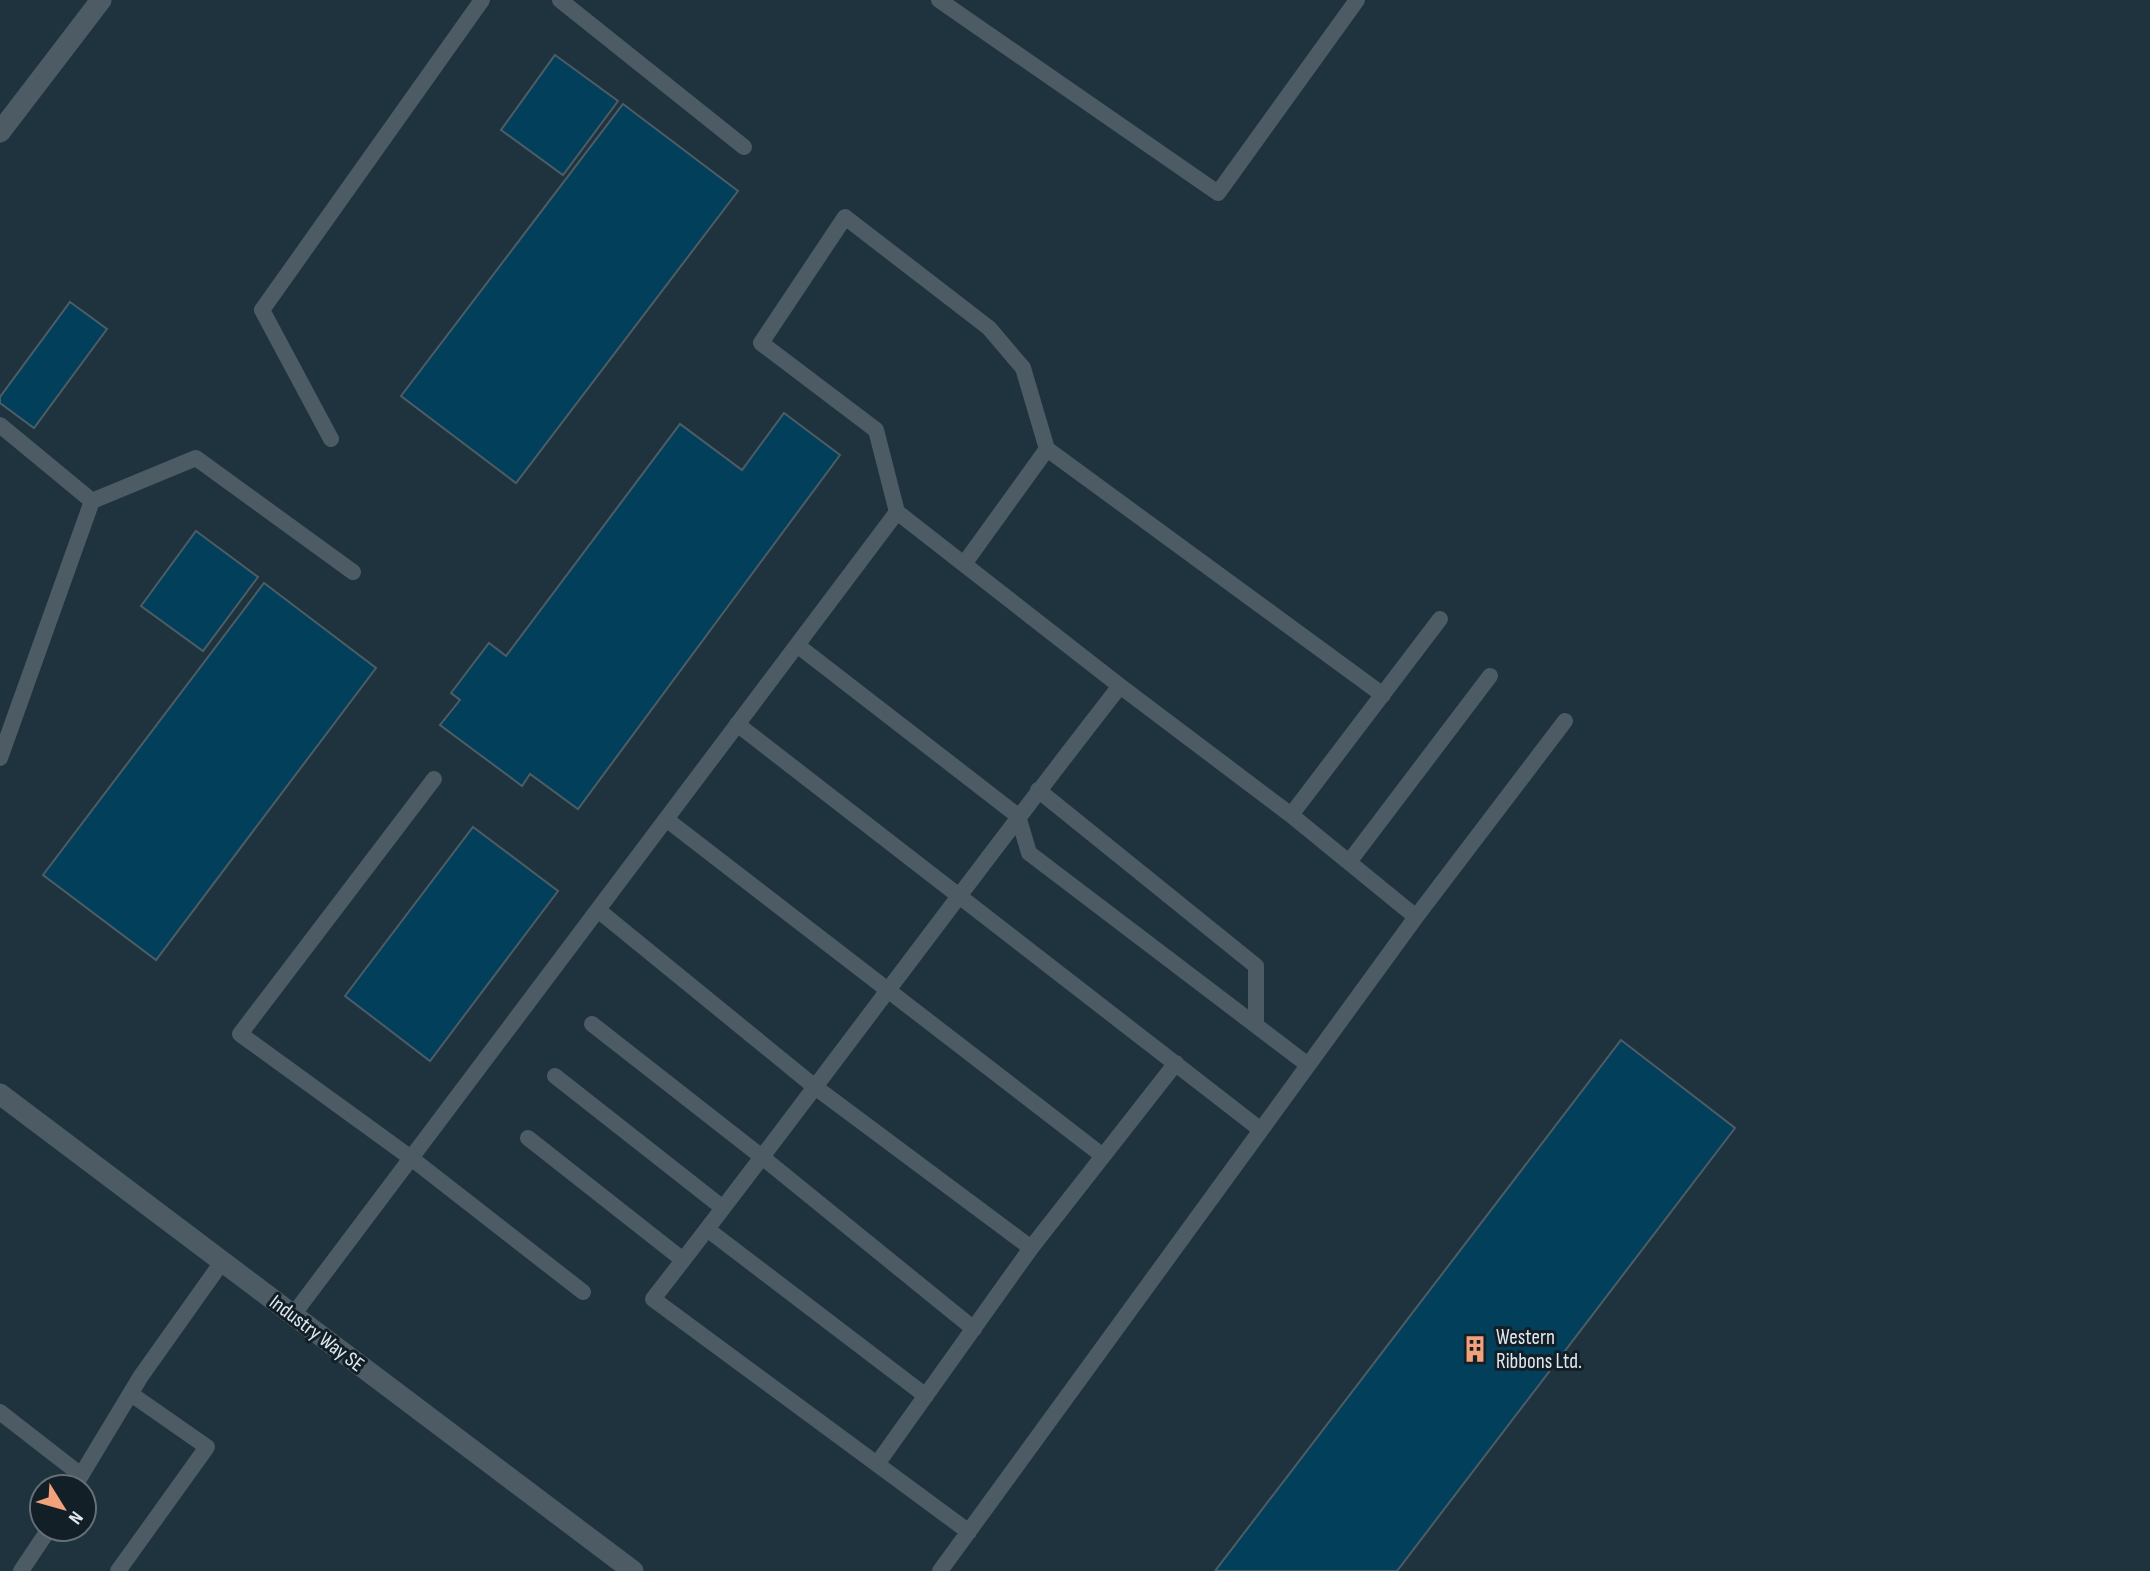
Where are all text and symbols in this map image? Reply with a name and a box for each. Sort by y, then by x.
street label: Industry Way SE [264,1290,369,1377]
place label: Western Ribbons Ltd. [1496,1325,1582,1374]
building icon: Western Ribbons Ltd. [1460,1334,1490,1364]
north arrow [28,1473,98,1543]
text: N [63,1506,88,1528]

